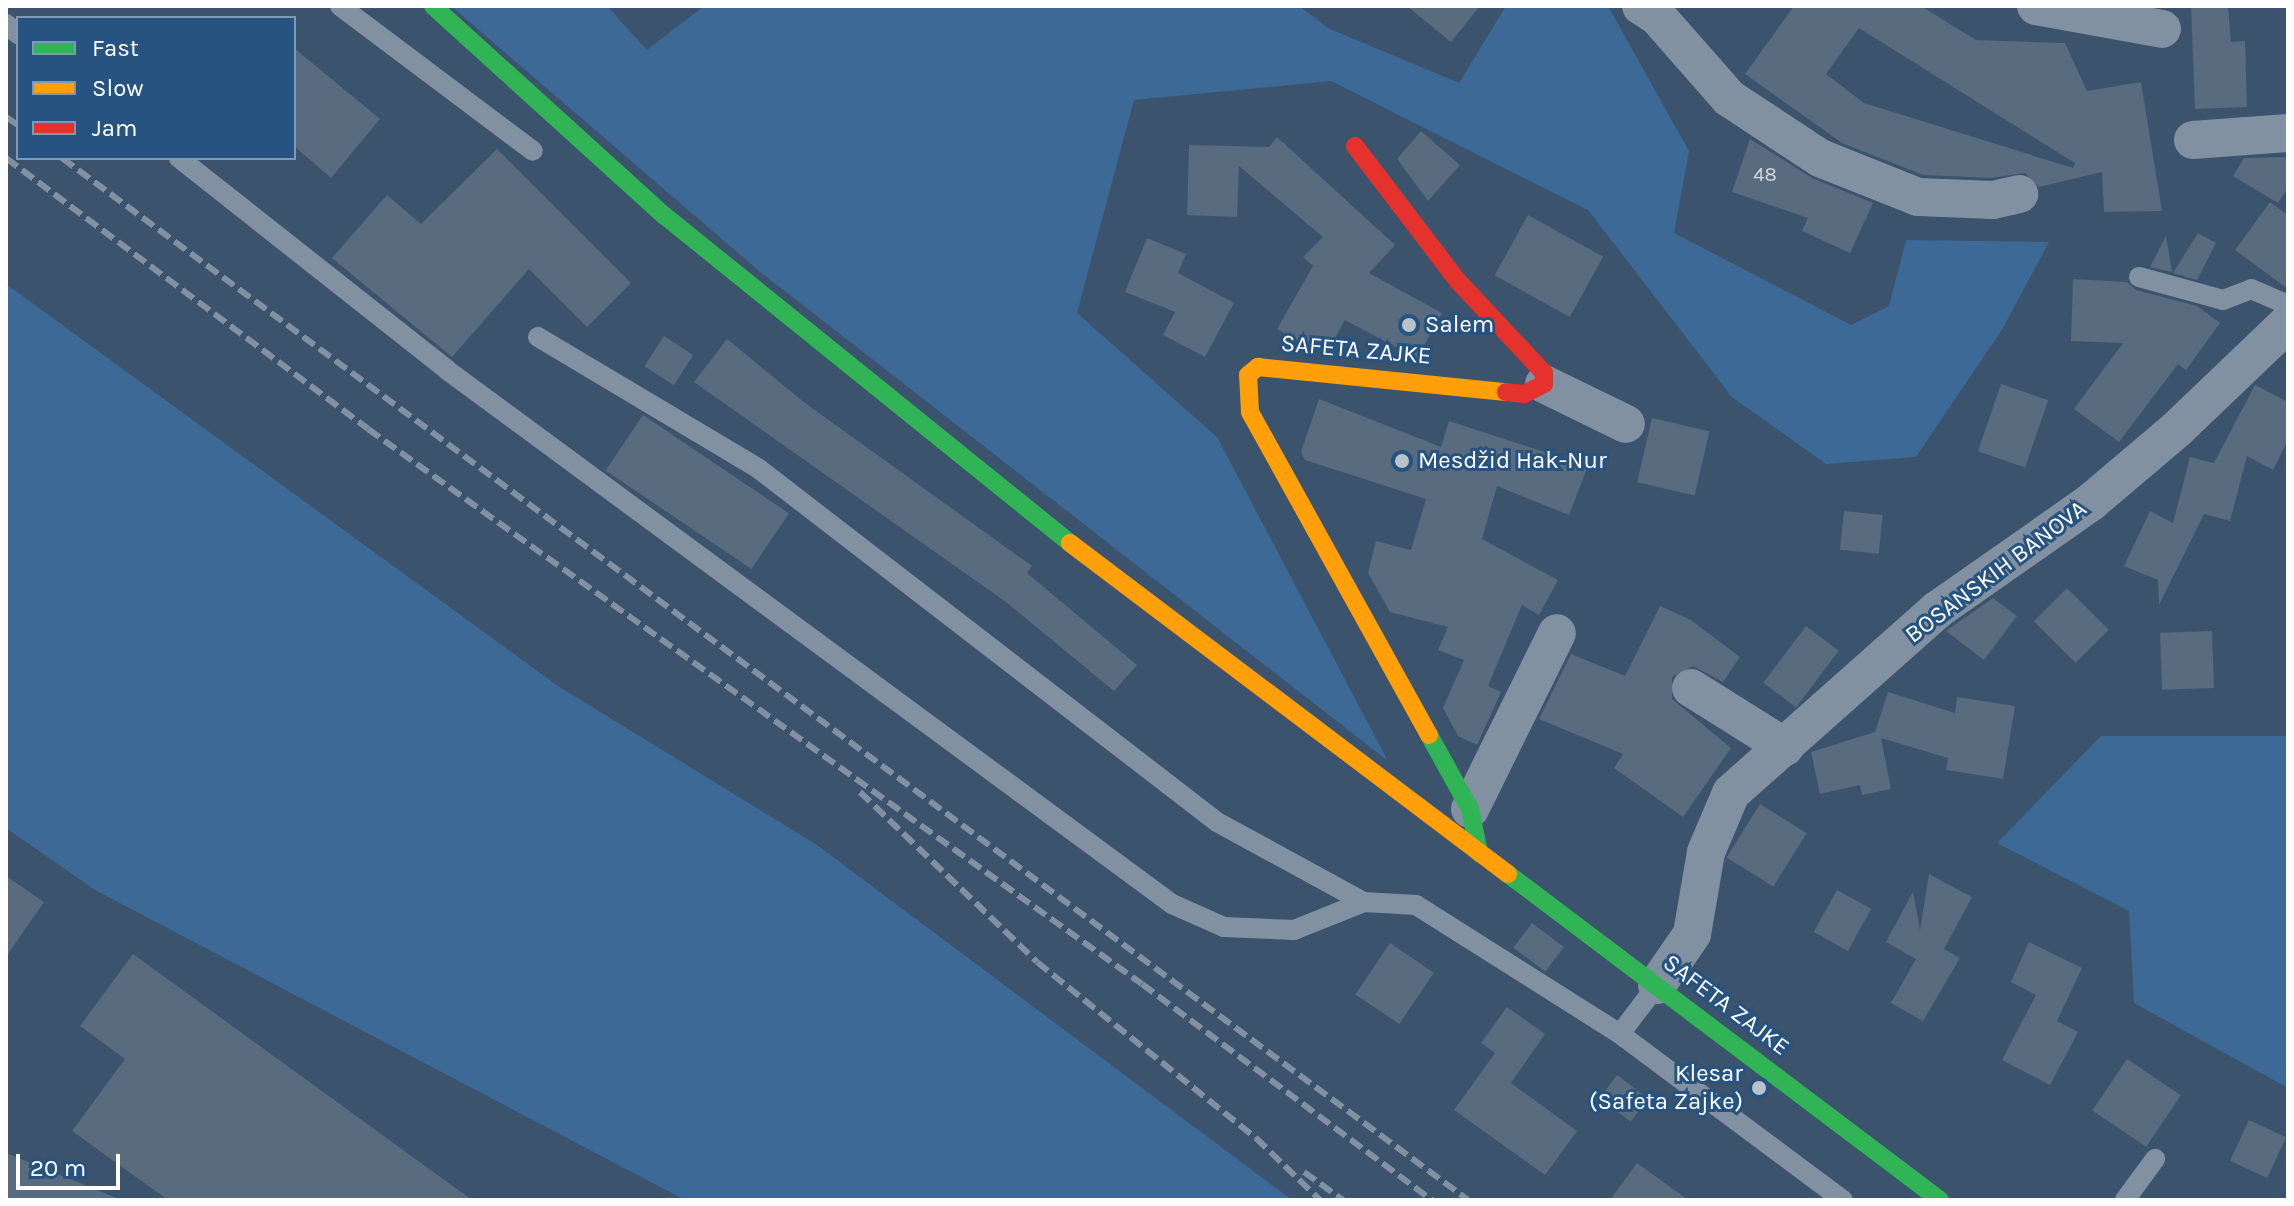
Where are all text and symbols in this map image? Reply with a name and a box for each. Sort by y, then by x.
legend [16,16,296,160]
text: Fast [92,34,139,62]
text: Slow [92,74,144,102]
text: Jam [92,114,137,142]
house number: 48 [1753,162,1777,186]
place label: Salem [1425,311,1494,339]
marker: Salem [1400,316,1418,334]
street label: SAFETA ZAJKE [1280,329,1432,371]
place label: Mesdžid Hak-Nur [1418,447,1607,475]
marker: Mesdžid Hak-Nur [1393,452,1411,470]
street label: BOSANSKIH BANOVA [1900,494,2092,650]
street label: SAFETA ZAJKE [1657,948,1795,1062]
place label: Klesar (Safeta Zajke) [1589,1060,1743,1116]
marker: Klesar (Safeta Zajke) [1750,1079,1768,1097]
scale bar [20,1138,124,1188]
text: 20 m [30,1154,86,1182]

